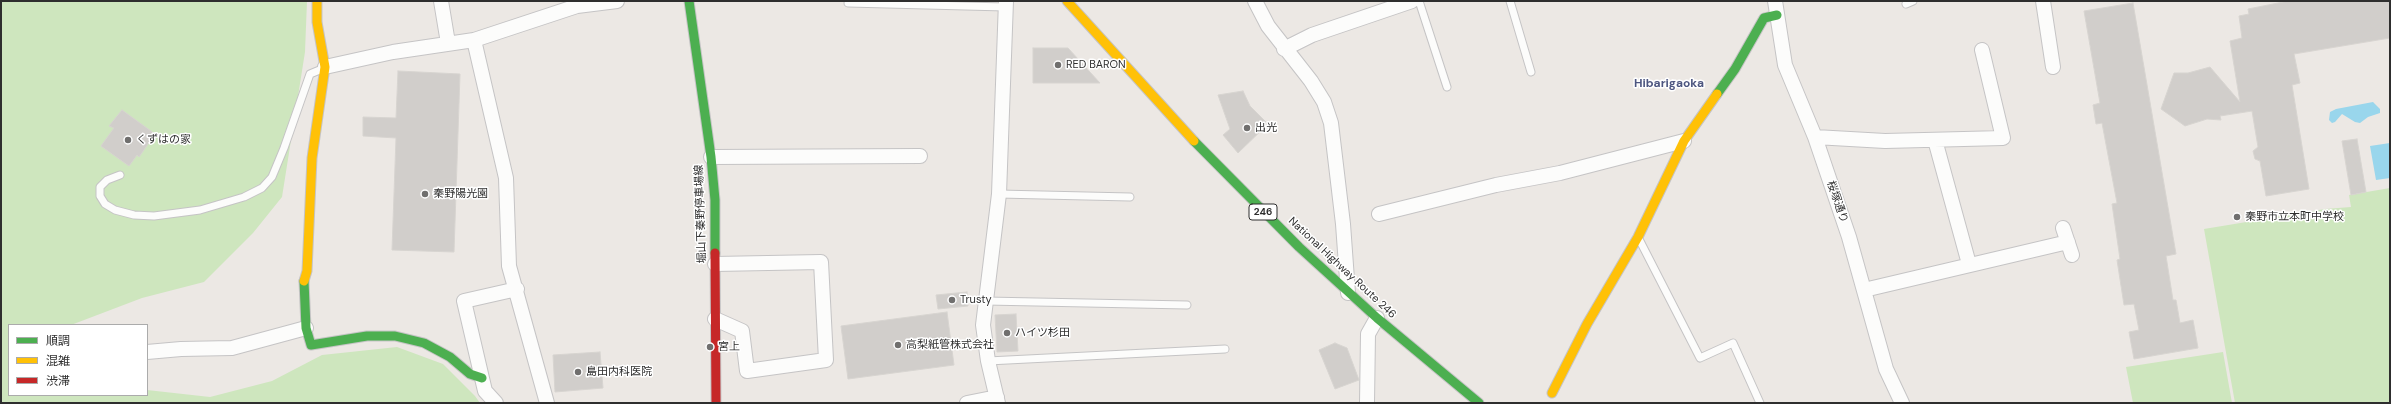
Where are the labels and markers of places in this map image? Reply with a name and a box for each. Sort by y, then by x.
place label: RED BARON [1066,58,1126,72]
marker: RED BARON [1053,60,1063,70]
place label: 出光 [1255,121,1277,135]
marker: 出光 [1242,123,1252,133]
place label: くずはの家 [136,133,191,147]
marker: くずはの家 [123,135,133,145]
place label: 秦野陽光園 [433,187,488,201]
marker: 秦野陽光園 [420,189,430,199]
place label: 秦野市立本町中学校 [2245,210,2344,224]
marker: 秦野市立本町中学校 [2232,212,2242,222]
place label: Trusty [960,293,992,307]
marker: Trusty [947,295,957,305]
place label: ハイツ杉田 [1015,326,1070,340]
marker: ハイツ杉田 [1002,328,1012,338]
place label: 高梨紙管株式会社 [906,338,994,352]
place label: 宮上 [718,340,740,354]
marker: 高梨紙管株式会社 [893,340,903,350]
marker: 宮上 [705,342,715,352]
place label: 島田内科医院 [586,365,652,379]
marker: 島田内科医院 [573,367,583,377]

